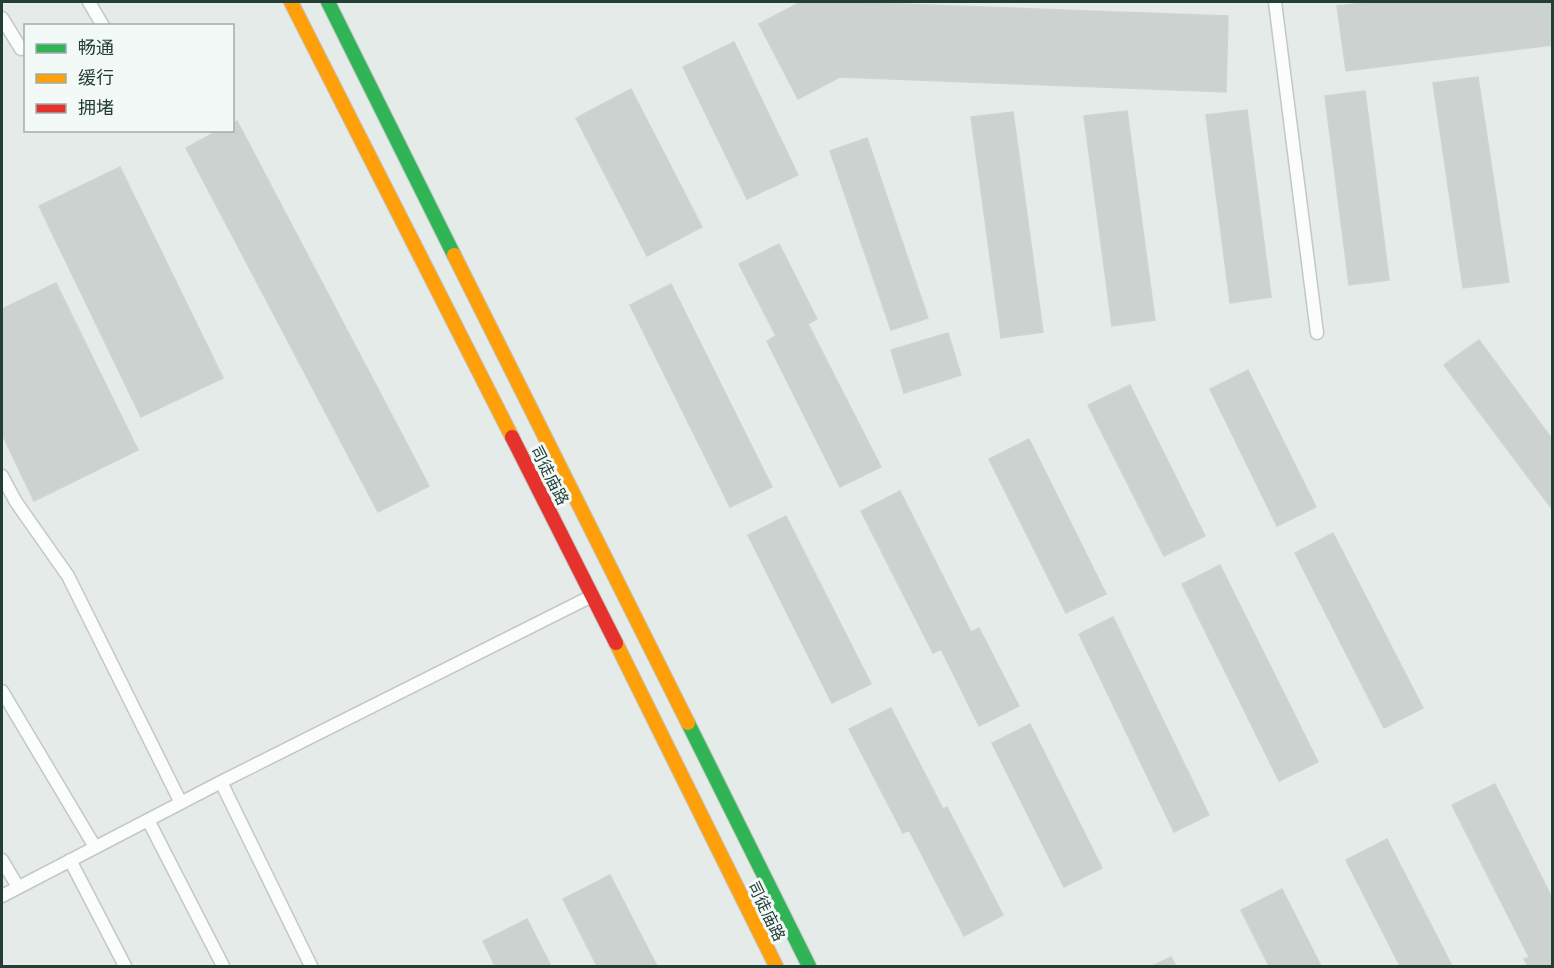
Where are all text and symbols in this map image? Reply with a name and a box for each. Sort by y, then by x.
legend [24,24,234,132]
text: 畅通 [78,35,114,59]
text: 缓行 [78,65,114,89]
text: 拥堵 [78,95,114,119]
street label: 司徒庙路 [526,441,574,509]
street label: 司徒庙路 [743,877,791,945]

